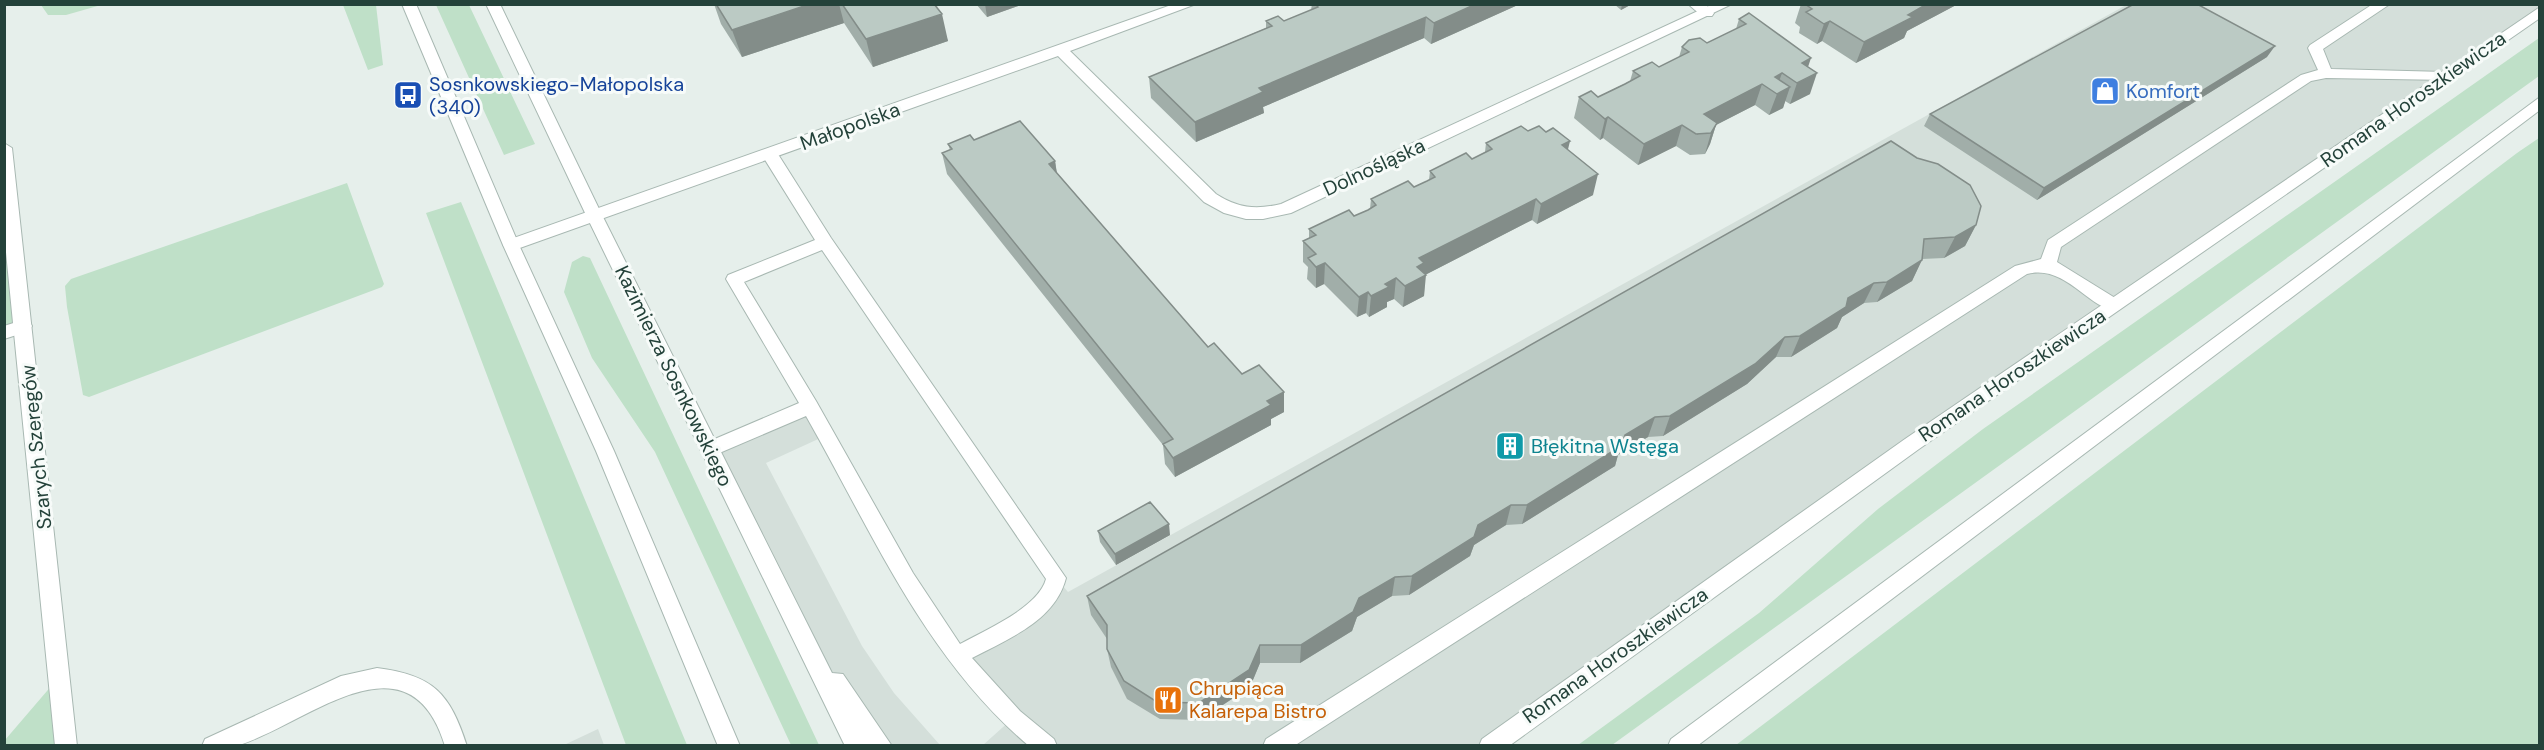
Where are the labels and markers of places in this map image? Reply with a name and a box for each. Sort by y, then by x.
place label: Sosnkowskiego-Małopolska (340) [429,71,684,120]
shop icon: Komfort [2089,75,2121,107]
place label: Komfort [2126,78,2200,104]
bus stop icon: Sosnkowskiego-Małopolska (340) [392,79,424,111]
building icon: Błękitna Wstęga [1494,430,1526,462]
place label: Błękitna Wstęga [1531,433,1679,459]
place label: Chrupiąca Kalarepa Bistro [1189,675,1327,724]
restaurant icon: Chrupiąca Kalarepa Bistro [1152,684,1184,716]

